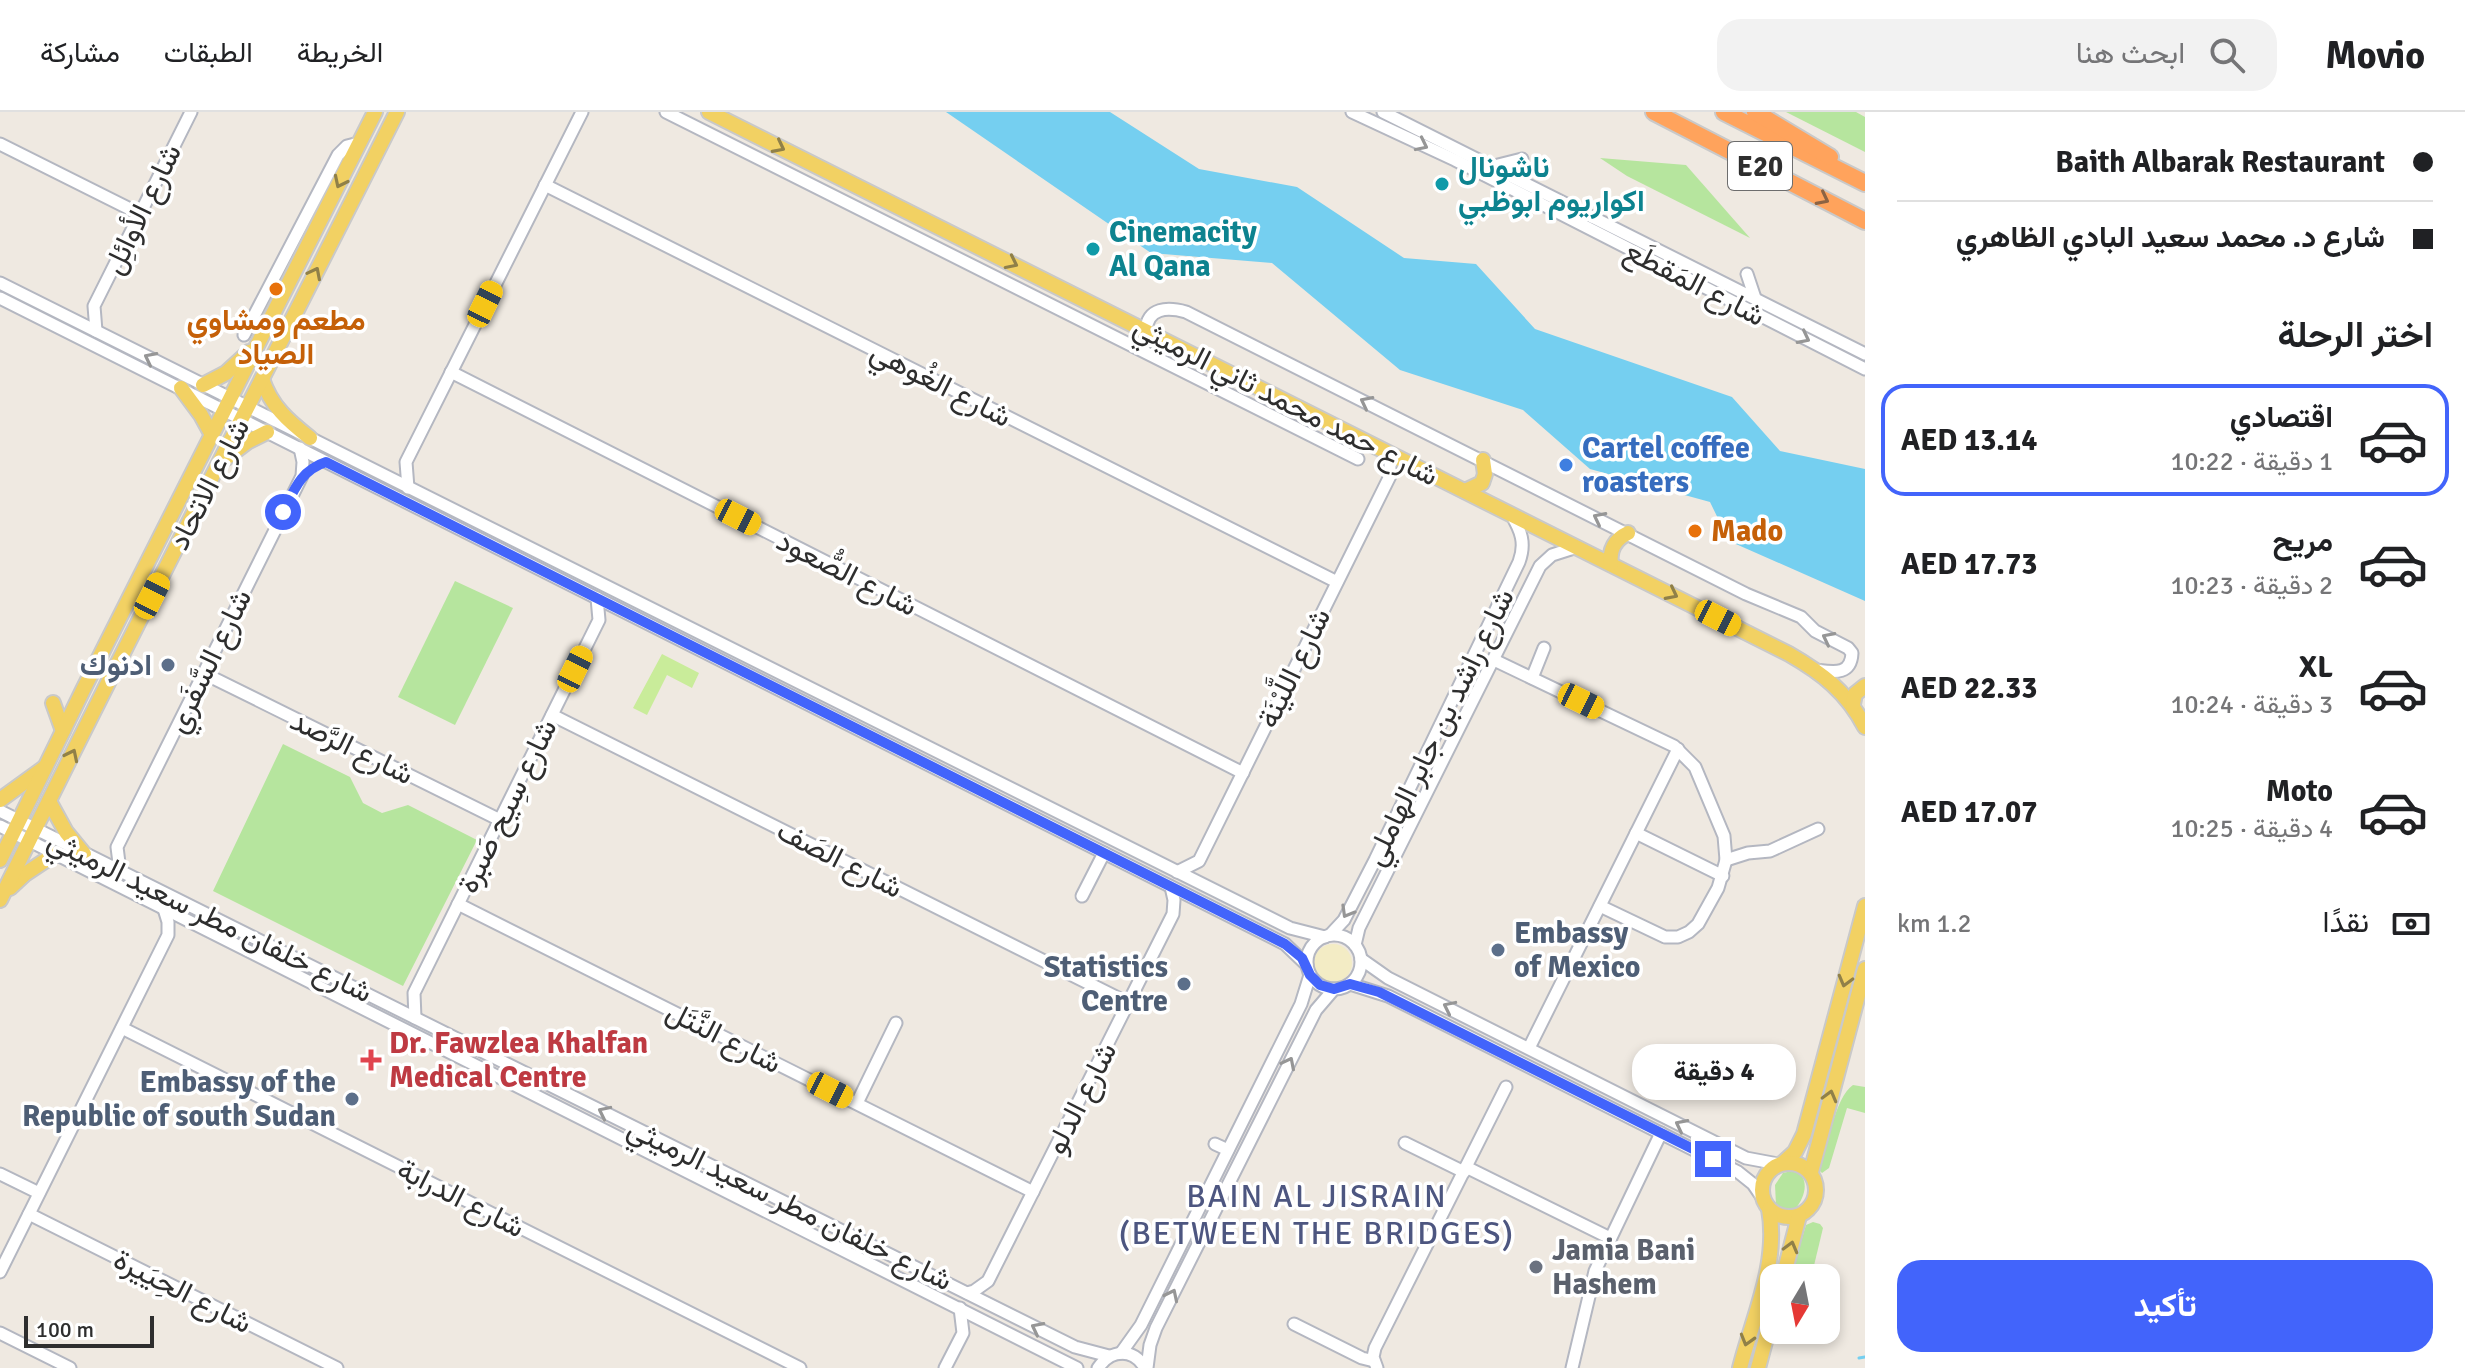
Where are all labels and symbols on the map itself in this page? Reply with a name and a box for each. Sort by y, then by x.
one-way arrow [1414,135,1429,151]
one-way arrow [771,137,786,153]
street label: شارع الأوائِل [95,138,191,281]
road number: E20 [1728,142,1792,190]
place label: ناشونال اكواريوم ابوظبي [1458,149,1645,226]
one-way arrow [334,174,350,188]
marker: ناشونال اكواريوم ابوظبي [1433,175,1451,193]
one-way arrow [1814,190,1829,205]
place label: Cinemacity Al Qana [1109,214,1257,285]
street label: شارع المَقطَع [1618,232,1771,336]
marker: Cinemacity Al Qana [1084,240,1102,258]
one-way arrow [1003,254,1018,269]
one-way arrow [306,267,321,282]
car [464,277,506,331]
marker: مطعم ومشاوي الصياد [267,280,285,298]
place label: مطعم ومشاوي الصياد [187,302,366,373]
street label: شارع حمد محمد ثاني الرميثي [1125,308,1444,499]
one-way arrow [1796,329,1811,344]
street label: شارع الغُوهي [862,333,1018,440]
one-way arrow [144,352,159,368]
one-way arrow [1360,396,1375,412]
street label: شارع الاتحاد [161,412,259,557]
place label: Cartel coffee roasters [1582,430,1750,501]
marker: Cartel coffee roasters [1557,456,1575,474]
route start [265,494,301,530]
car [711,495,765,539]
one-way arrow [1592,513,1607,528]
place label: Mado [1711,513,1783,550]
street label: شارع الصُّعود [770,520,924,626]
marker: Mado [1686,522,1704,540]
car [130,569,174,623]
street label: شارع السَّفَري [159,583,265,741]
street label: شارع راشد بن جابر الهاملي [1356,583,1527,874]
one-way arrow [1663,585,1678,600]
car [1691,596,1745,640]
street label: شارع اللَّيْنَة [1245,600,1340,735]
one-way arrow [1821,632,1836,648]
car [554,642,596,696]
place label: ادنوك [80,647,152,684]
marker: ادنوك [159,656,177,674]
car [1554,680,1608,722]
street label: شارع الرَّصد [284,702,420,794]
street label: شارع سِيح صَبرة [449,713,566,900]
one-way arrow [62,748,77,763]
street label: شارع الصَف [770,812,909,908]
street label: شارع خلفان مطر سعيد الرميثي [39,822,378,1016]
one-way arrow [1341,903,1357,918]
place label: Embassy of Mexico [1514,915,1640,986]
marker: Embassy of Mexico [1489,941,1507,959]
place label: Statistics Centre [1044,949,1168,1020]
one-way arrow [1838,974,1855,988]
marker: Statistics Centre [1175,975,1193,993]
street label: شارع النَّتَل [660,992,788,1083]
one-way arrow [1442,1002,1457,1017]
place label: Dr. Fawzlea Khalfan Medical Centre [389,1025,648,1096]
street label: شارع الدلو [1038,1036,1126,1161]
callout: 4 دقيقة [1631,1043,1795,1099]
marker: Dr. Fawzlea Khalfan Medical Centre [360,1049,382,1071]
one-way arrow [1280,1057,1295,1072]
place label: Embassy of the Republic of south Sudan [22,1064,336,1135]
car [803,1068,857,1112]
marker: Embassy of the Republic of south Sudan [343,1090,361,1108]
one-way arrow [1821,1090,1837,1104]
one-way arrow [597,1106,612,1122]
street label: شارع خلفان مطر سعيد الرميثي [619,1110,958,1304]
one-way arrow [1674,1119,1689,1134]
route end [1695,1141,1731,1177]
street label: شارع الدرابة [390,1151,531,1247]
district label: BAIN AL JISRAIN (BETWEEN THE BRIDGES) [1119,1177,1515,1253]
place label: Jamia Bani Hashem [1552,1232,1695,1303]
street label: شارع الحِيَيرة [107,1241,258,1343]
one-way arrow [1781,1241,1798,1255]
marker: Jamia Bani Hashem [1527,1258,1545,1276]
north arrow [1760,1264,1840,1344]
one-way arrow [1163,1289,1178,1304]
scale bar [24,1312,154,1348]
one-way arrow [1030,1322,1045,1338]
one-way arrow [1740,1332,1757,1346]

